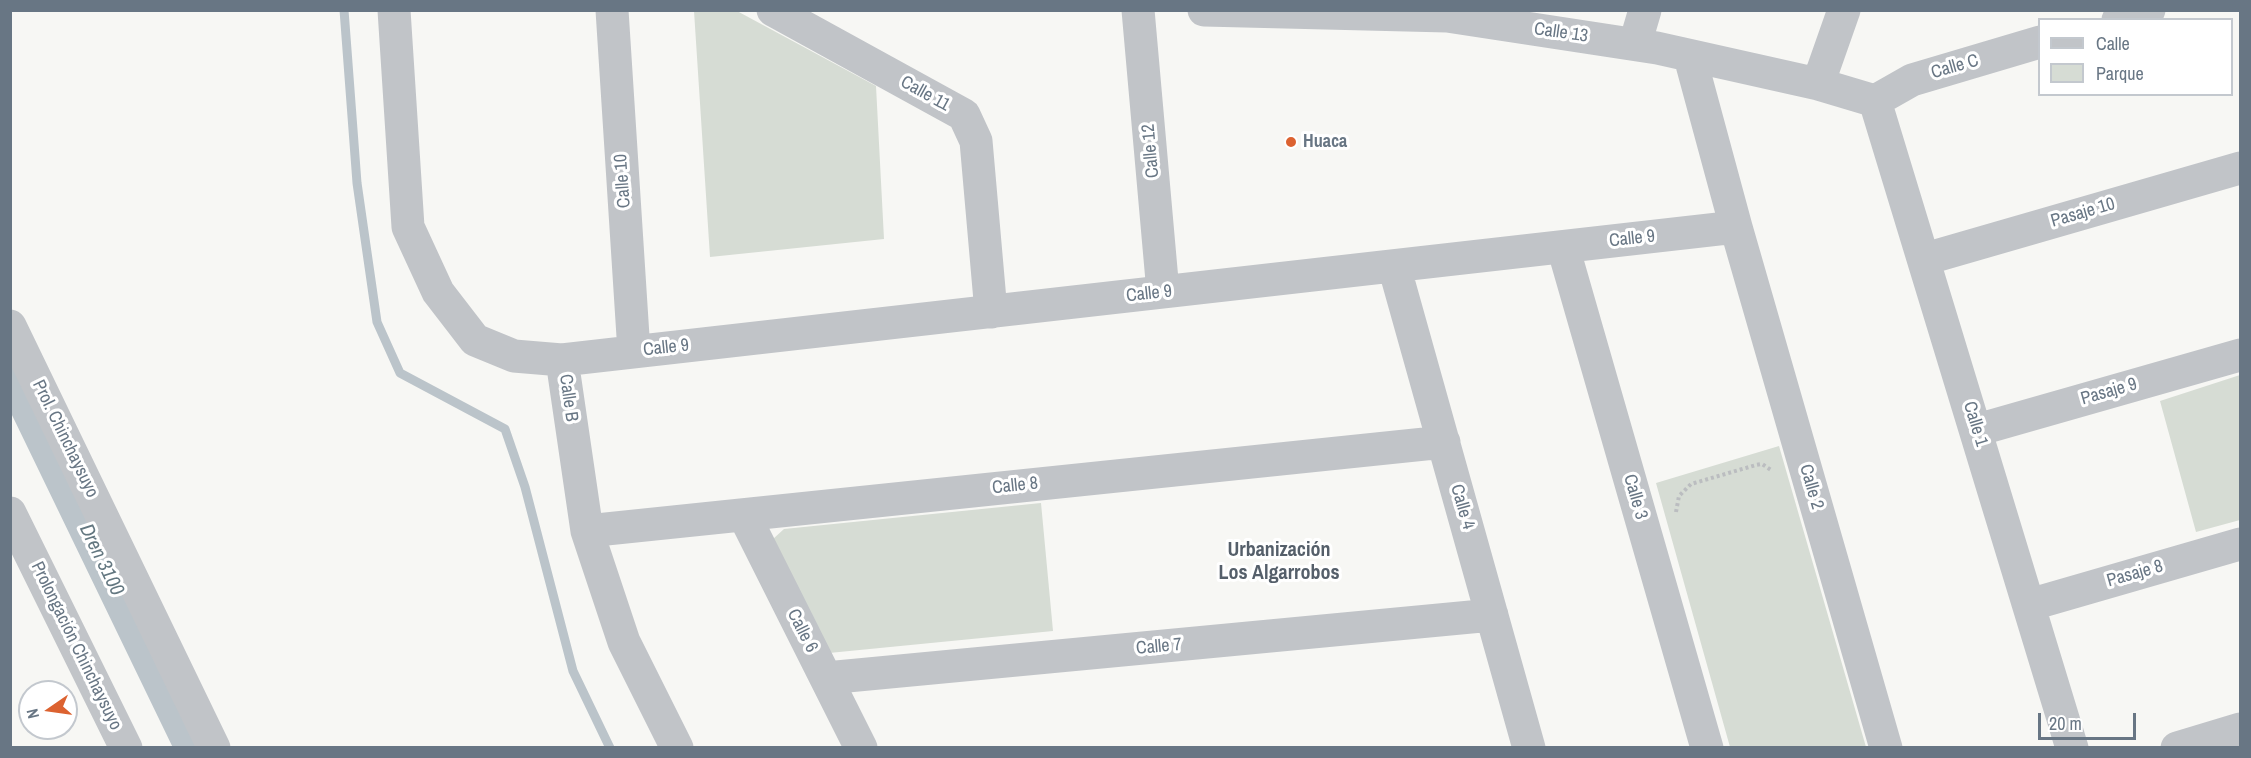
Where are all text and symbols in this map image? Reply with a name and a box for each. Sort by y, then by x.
legend [2038,18,2233,96]
street label: Calle 13 [1533,19,1589,47]
text: Calle [2096,31,2130,56]
street label: Calle C [1929,50,1981,84]
text: Parque [2096,61,2144,86]
street label: Calle 11 [897,72,953,116]
street label: Calle 12 [1138,123,1164,179]
place label: Huaca [1303,131,1347,153]
marker: Huaca [1284,135,1298,149]
street label: Calle 10 [610,153,636,209]
street label: Pasaje 10 [2048,194,2118,232]
street label: Calle 9 [1608,226,1656,252]
street label: Calle 9 [1125,281,1173,307]
street label: Calle 9 [642,335,690,361]
street label: Calle B [554,373,582,423]
street label: Pasaje 9 [2078,374,2140,410]
street label: Prol. Chinchaysuyo [27,377,103,501]
street label: Calle 1 [1958,399,1992,449]
street label: Calle 2 [1794,462,1828,512]
street label: Calle 3 [1618,472,1652,522]
street label: Calle 8 [991,473,1039,499]
street label: Calle 4 [1445,482,1479,532]
water label: Dren 3100 [73,520,129,600]
district label: Urbanización Los Algarrobos [1218,539,1340,586]
street label: Pasaje 8 [2104,556,2166,592]
street label: Prolongación Chinchaysuyo [26,558,126,734]
street label: Calle 6 [782,606,822,656]
street label: Calle 7 [1135,634,1183,660]
north arrow [18,680,78,740]
scale bar [2041,701,2138,739]
text: N [21,707,44,721]
text: 20 m [2049,711,2082,736]

